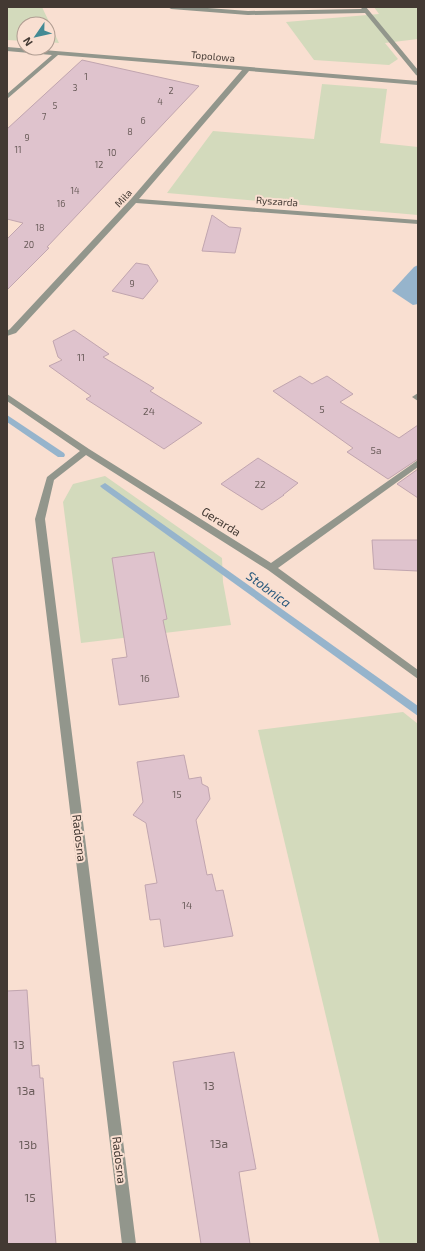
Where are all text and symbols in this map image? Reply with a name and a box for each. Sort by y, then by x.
north arrow [16,16,56,56]
text: N [20,35,35,49]
street label: Topolowa [190,48,236,64]
house number: 1 [84,71,88,82]
house number: 3 [72,82,78,93]
house number: 2 [168,85,174,96]
house number: 4 [157,96,163,107]
house number: 5 [53,100,58,111]
house number: 7 [42,111,47,122]
house number: 6 [140,115,146,126]
house number: 8 [127,126,133,137]
house number: 9 [24,132,30,143]
house number: 11 [14,144,22,155]
house number: 10 [107,147,117,158]
house number: 12 [95,159,103,170]
house number: 14 [70,185,80,196]
street label: Miła [112,187,134,209]
street label: Ryszarda [255,194,299,208]
house number: 16 [57,198,65,209]
house number: 18 [35,222,45,233]
house number: 20 [24,239,34,250]
house number: 9 [129,278,135,289]
house number: 11 [77,351,85,363]
house number: 5 [319,403,325,415]
house number: 24 [143,405,155,417]
house number: 5a [371,444,381,456]
house number: 22 [254,478,266,490]
street label: Gerarda [199,504,244,539]
water label: Stobnica [244,567,294,611]
house number: 16 [140,672,150,684]
house number: 15 [172,788,182,800]
street label: Radosna [70,814,90,862]
house number: 14 [182,899,192,911]
house number: 13 [13,1037,25,1051]
house number: 13 [203,1078,215,1092]
house number: 13a [17,1083,35,1097]
street label: Radosna [110,1136,130,1184]
house number: 13a [210,1136,228,1150]
house number: 13b [19,1137,37,1151]
house number: 15 [24,1190,36,1204]

